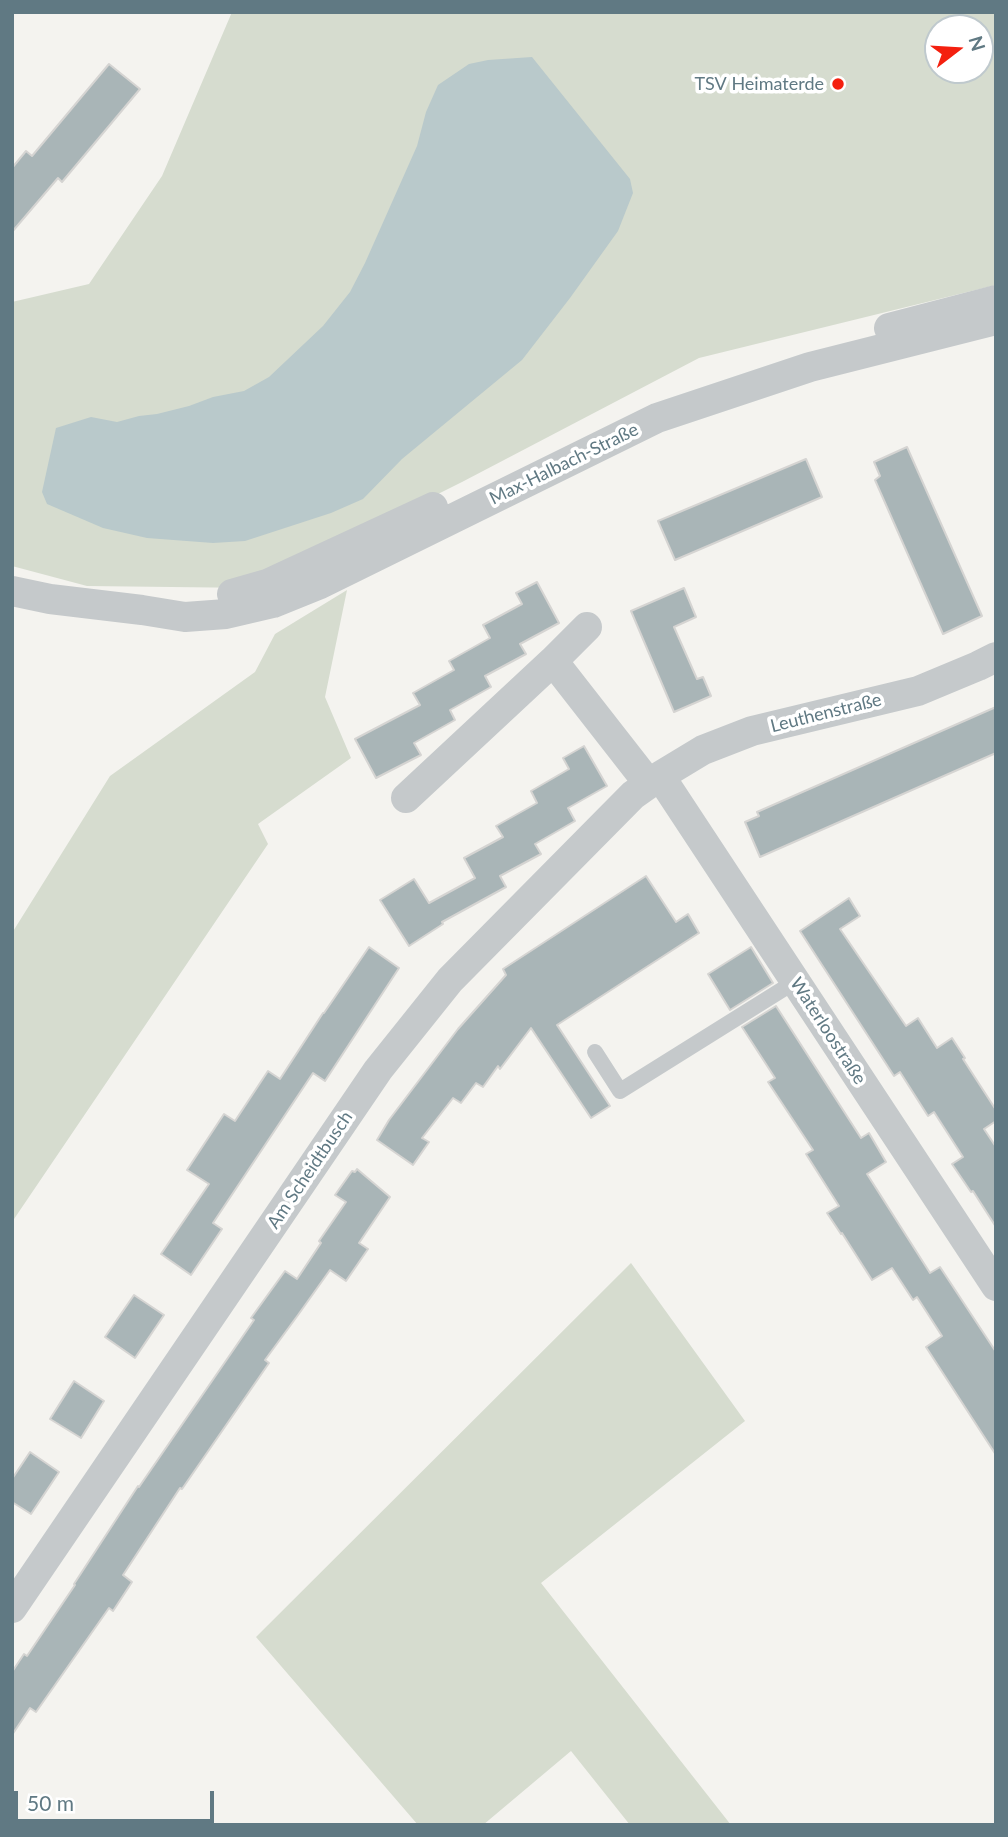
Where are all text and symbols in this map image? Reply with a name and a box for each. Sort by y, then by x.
north arrow [924,14,994,84]
text: N [965,33,991,54]
place label: TSV Heimaterde [694,73,824,95]
marker: TSV Heimaterde [830,76,846,92]
street label: Max-Halbach-Straße [486,419,642,509]
street label: Leuthenstraße [768,689,884,737]
street label: Waterloostraße [785,973,871,1089]
street label: Am Scheidtbusch [263,1107,357,1233]
scale bar [18,1778,217,1822]
text: 50 m [27,1790,74,1815]

